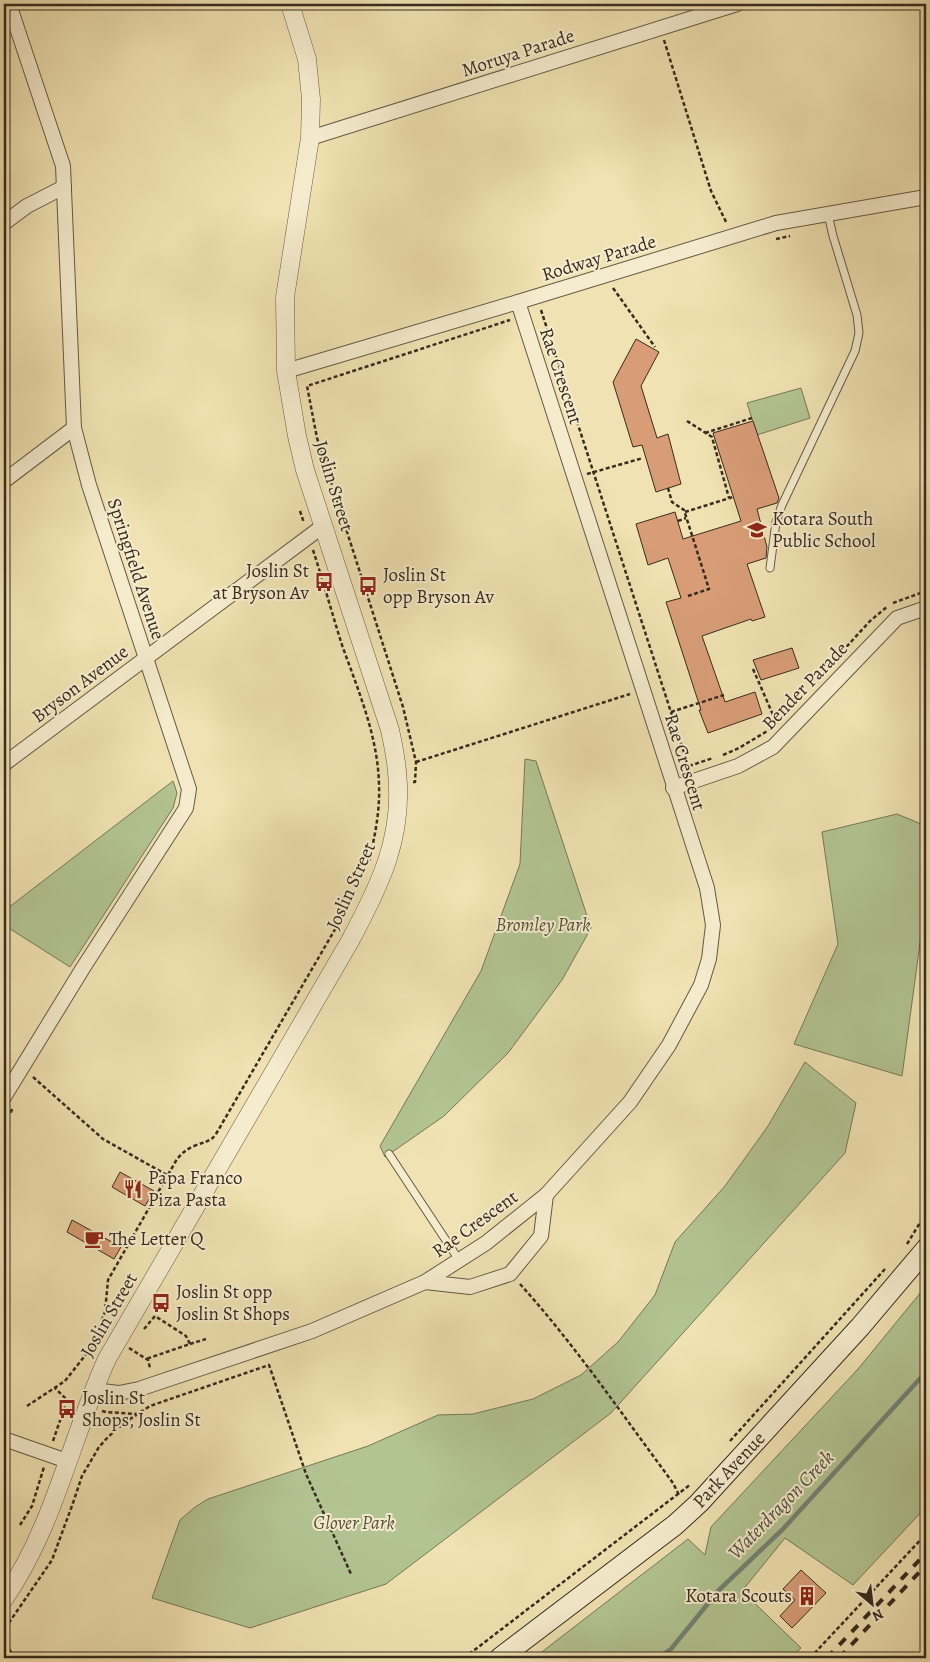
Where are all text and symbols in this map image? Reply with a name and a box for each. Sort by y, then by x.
street label: Moruya Parade [458,23,578,83]
street label: Rodway Parade [539,228,659,288]
street label: Rae Crescent [533,324,589,428]
street label: Joslin Street [308,438,360,534]
street label: Springfield Avenue [101,495,171,643]
place label: Kotara South Public School [772,506,876,554]
school or university icon: Kotara South Public School [746,519,768,541]
place label: Joslin St at Bryson Av [212,558,310,606]
place label: Joslin St opp Bryson Av [383,562,494,610]
bus stop icon: Joslin St at Bryson Av [313,571,335,593]
bus stop icon: Joslin St opp Bryson Av [357,575,379,597]
street label: Bender Parade [756,636,854,736]
street label: Bryson Avenue [26,639,134,729]
street label: Rae Crescent [658,710,712,814]
street label: Joslin Street [320,838,382,934]
park label: Bromley Park [496,912,590,938]
place label: Papa Franco Piza Pasta [148,1165,243,1213]
restaurant icon: Papa Franco Piza Pasta [122,1178,144,1200]
street label: Rae Crescent [427,1184,523,1264]
place label: The Letter Q [109,1226,206,1252]
cafe icon: The Letter Q [83,1228,105,1250]
street label: Joslin Street [74,1268,144,1362]
place label: Joslin St opp Joslin St Shops [176,1279,290,1327]
bus stop icon: Joslin St opp Joslin St Shops [150,1292,172,1314]
place label: Joslin St Shops, Joslin St [82,1385,201,1433]
bus stop icon: Joslin St Shops, Joslin St [56,1398,78,1420]
street label: Park Avenue [687,1426,771,1514]
water label: Waterdragon Creek [722,1444,840,1565]
park label: Glover Park [313,1510,395,1536]
north arrow [848,1580,898,1630]
place label: Kotara Scouts [685,1583,792,1609]
building icon: Kotara Scouts [796,1585,818,1607]
text: N [869,1604,887,1626]

